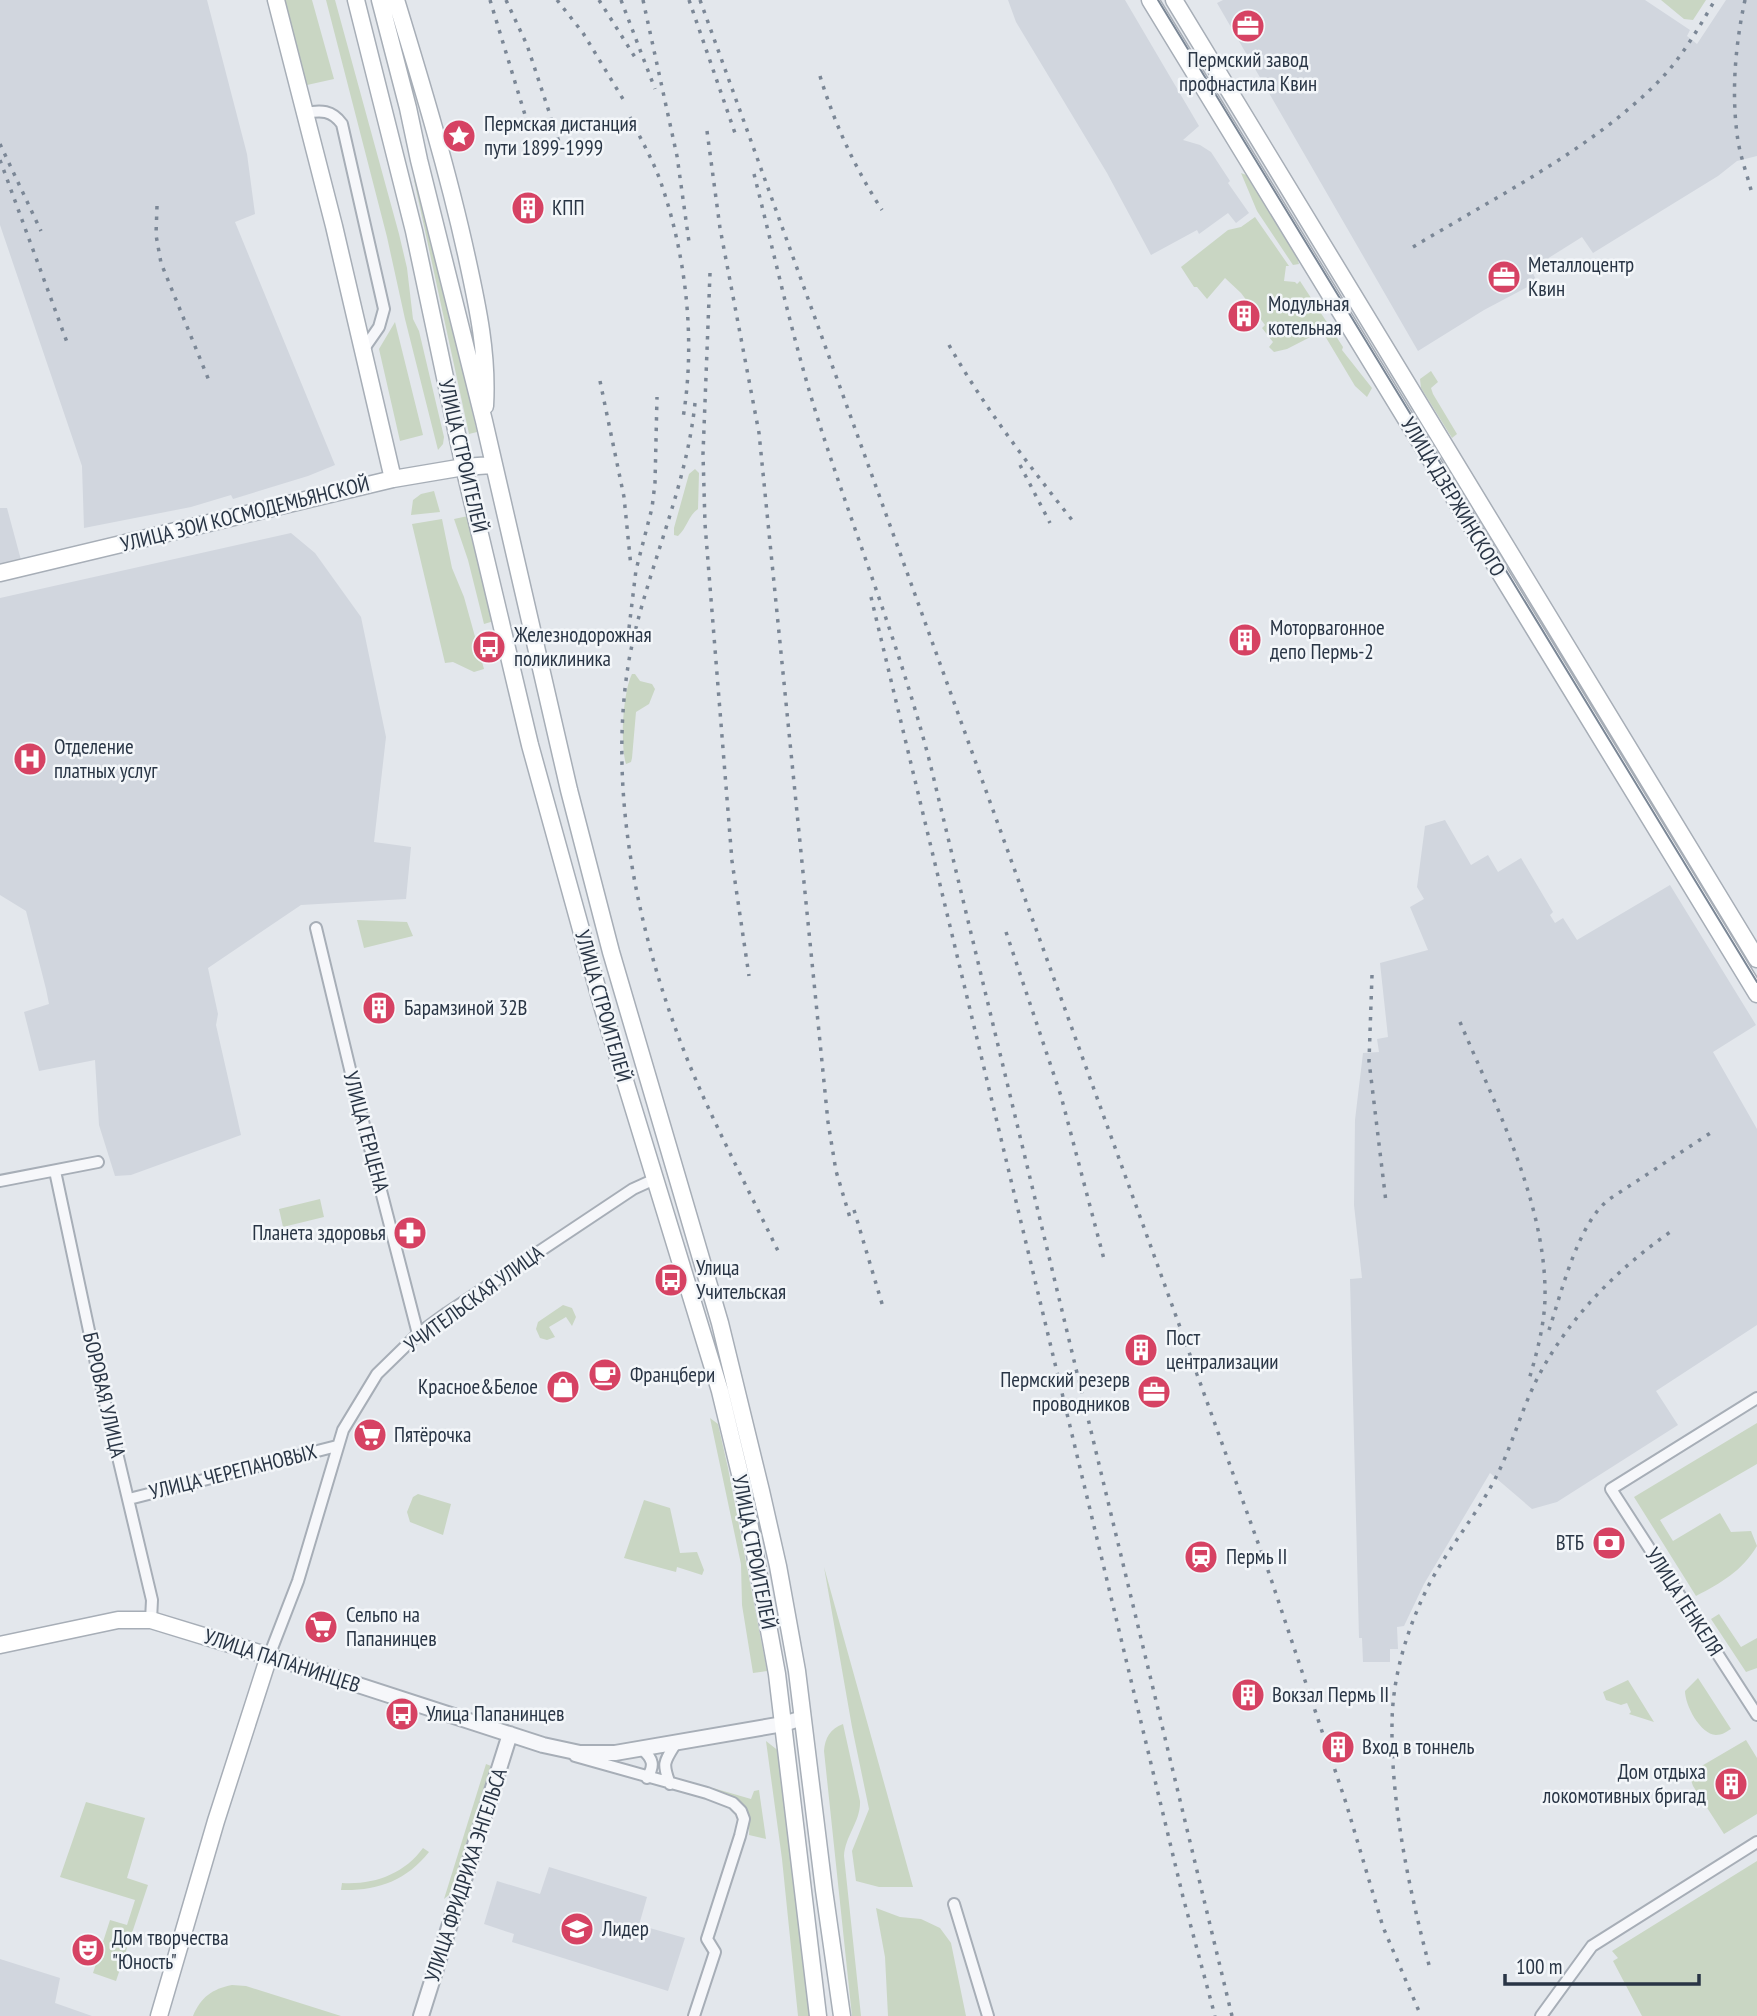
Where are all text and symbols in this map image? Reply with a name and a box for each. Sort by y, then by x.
office icon: Пермский завод профнастила Квин [1229,7,1267,45]
place label: Пермский завод профнастила Квин [1179,46,1317,97]
place label: Пермская дистанция пути 1899-1999 [484,110,637,161]
place icon: Пермская дистанция пути 1899-1999 [440,117,478,155]
building icon: КПП [509,189,547,227]
place label: КПП [552,194,584,221]
place label: Металлоцентр Квин [1528,251,1634,302]
office icon: Металлоцентр Квин [1485,258,1523,296]
place label: Модульная котельная [1268,290,1349,341]
building icon: Модульная котельная [1225,297,1263,335]
street label: УЛИЦА СТРОИТЕЛЕЙ [433,377,494,535]
street label: УЛИЦА ДЗЕРЖИНСКОГО [1395,412,1512,581]
street label: УЛИЦА ЗОИ КОСМОДЕМЬЯНСКОЙ [118,470,372,557]
place label: Моторвагонное депо Пермь-2 [1270,614,1385,665]
place label: Железнодорожная поликлиника [513,621,652,672]
building icon: Моторвагонное депо Пермь-2 [1226,621,1264,659]
bus stop icon: Железнодорожная поликлиника [470,628,508,666]
place label: Отделение платных услуг [54,733,158,784]
hospital icon: Отделение платных услуг [11,740,49,778]
street label: УЛИЦА СТРОИТЕЛЕЙ [569,927,638,1085]
building icon: Барамзиной 32В [360,989,398,1027]
place label: Барамзиной 32В [404,994,527,1021]
street label: УЛИЦА ГЕРЦЕНА [337,1068,396,1195]
pharmacy icon: Планета здоровья [391,1214,429,1252]
place label: Планета здоровья [252,1219,386,1246]
street label: УЧИТЕЛЬСКАЯ УЛИЦА [399,1239,549,1358]
place label: Улица Учительская [696,1254,786,1305]
bus stop icon: Улица Учительская [652,1261,690,1299]
place label: Пост централизации [1166,1324,1279,1375]
street label: БОРОВАЯ УЛИЦА [77,1330,132,1460]
building icon: Пост централизации [1122,1331,1160,1369]
cafe icon: Францбери [586,1356,624,1394]
place label: Францбери [630,1361,715,1388]
place label: Пермский резерв проводников [1000,1366,1130,1417]
shop icon: Красное&Белое [544,1368,582,1406]
place label: Красное&Белое [418,1373,538,1400]
office icon: Пермский резерв проводников [1135,1373,1173,1411]
supermarket icon: Пятёрочка [351,1416,389,1454]
place label: Пятёрочка [394,1421,471,1448]
street label: УЛИЦА ЧЕРЕПАНОВЫХ [146,1438,320,1505]
street label: УЛИЦА СТРОИТЕЛЕЙ [726,1473,783,1631]
bank icon: ВТБ [1590,1524,1628,1562]
place label: ВТБ [1556,1529,1584,1556]
station icon: Пермь II [1182,1538,1220,1576]
street label: УЛИЦА ГЕНКЕЛЯ [1639,1542,1729,1661]
place label: Пермь II [1226,1543,1287,1570]
place label: Сельпо на Папанинцев [346,1601,437,1652]
supermarket icon: Сельпо на Папанинцев [302,1608,340,1646]
street label: УЛИЦА ПАПАНИНЦЕВ [201,1623,364,1699]
building icon: Вокзал Пермь II [1229,1676,1267,1714]
place label: Вокзал Пермь II [1272,1681,1389,1708]
bus stop icon: Улица Папанинцев [383,1695,421,1733]
place label: Улица Папанинцев [426,1700,565,1727]
building icon: Вход в тоннель [1319,1728,1357,1766]
place label: Вход в тоннель [1362,1733,1475,1760]
place label: Дом отдыха локомотивных бригад [1542,1758,1706,1809]
street label: УЛИЦА ФРИДРИХА ЭНГЕЛЬСА [418,1765,513,1985]
building icon: Дом отдыха локомотивных бригад [1712,1765,1750,1803]
school or university icon: Лидер [558,1910,596,1948]
place label: Лидер [601,1915,649,1942]
place label: Дом творчества "Юность" [112,1924,229,1975]
theatre icon: Дом творчества "Юность" [69,1931,107,1969]
scale bar [1505,1942,1699,1986]
text: 100 m [1516,1953,1562,1980]

